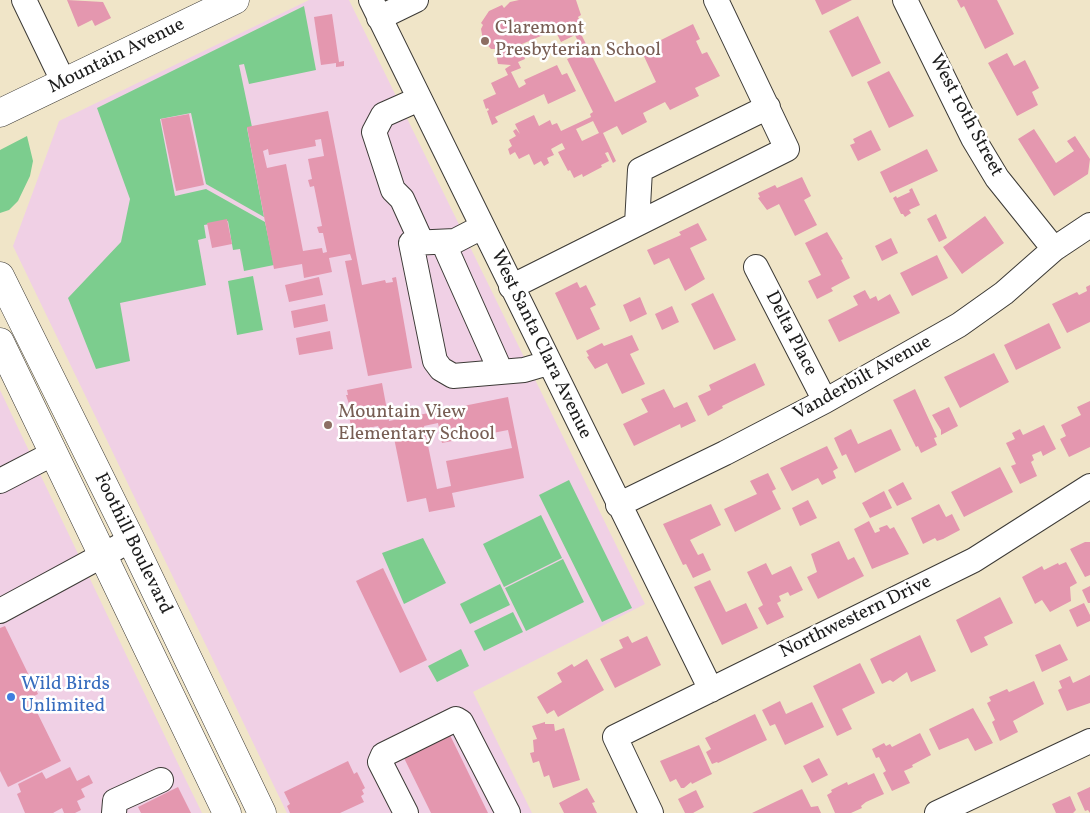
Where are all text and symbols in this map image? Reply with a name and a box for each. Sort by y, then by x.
street label: Mountain Avenue [45,14,189,100]
place label: Claremont Presbyterian School [495,19,661,63]
marker: Claremont Presbyterian School [479,35,491,47]
street label: West 10th Street [923,51,1007,181]
street label: West Santa Clara Avenue [484,247,596,443]
street label: Delta Place [759,288,821,380]
street label: Vanderbilt Avenue [790,332,936,426]
place label: Mountain View Elementary School [338,403,495,447]
marker: Mountain View Elementary School [322,419,334,431]
street label: Foothill Boulevard [88,470,176,618]
street label: Northwestern Drive [776,571,936,665]
place label: Wild Birds Unlimited [21,675,110,719]
marker: Wild Birds Unlimited [5,691,17,703]

